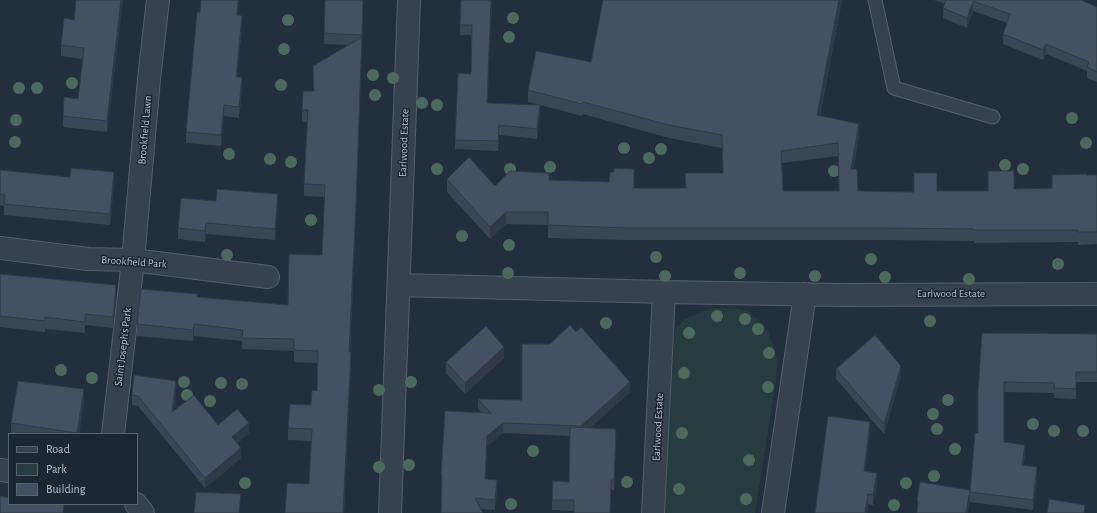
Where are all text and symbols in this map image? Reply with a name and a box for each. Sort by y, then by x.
street label: Brookfield Lawn [135,95,155,165]
street label: Earlwood Estate [396,109,412,177]
street label: Brookfield Park [101,253,167,271]
street label: Earlwood Estate [917,287,985,301]
street label: Saint Joseph's Park [112,307,134,387]
street label: Earlwood Estate [650,393,666,461]
legend [8,433,138,505]
text: Road [46,443,70,455]
text: Park [46,463,67,475]
text: Building [46,483,86,495]

